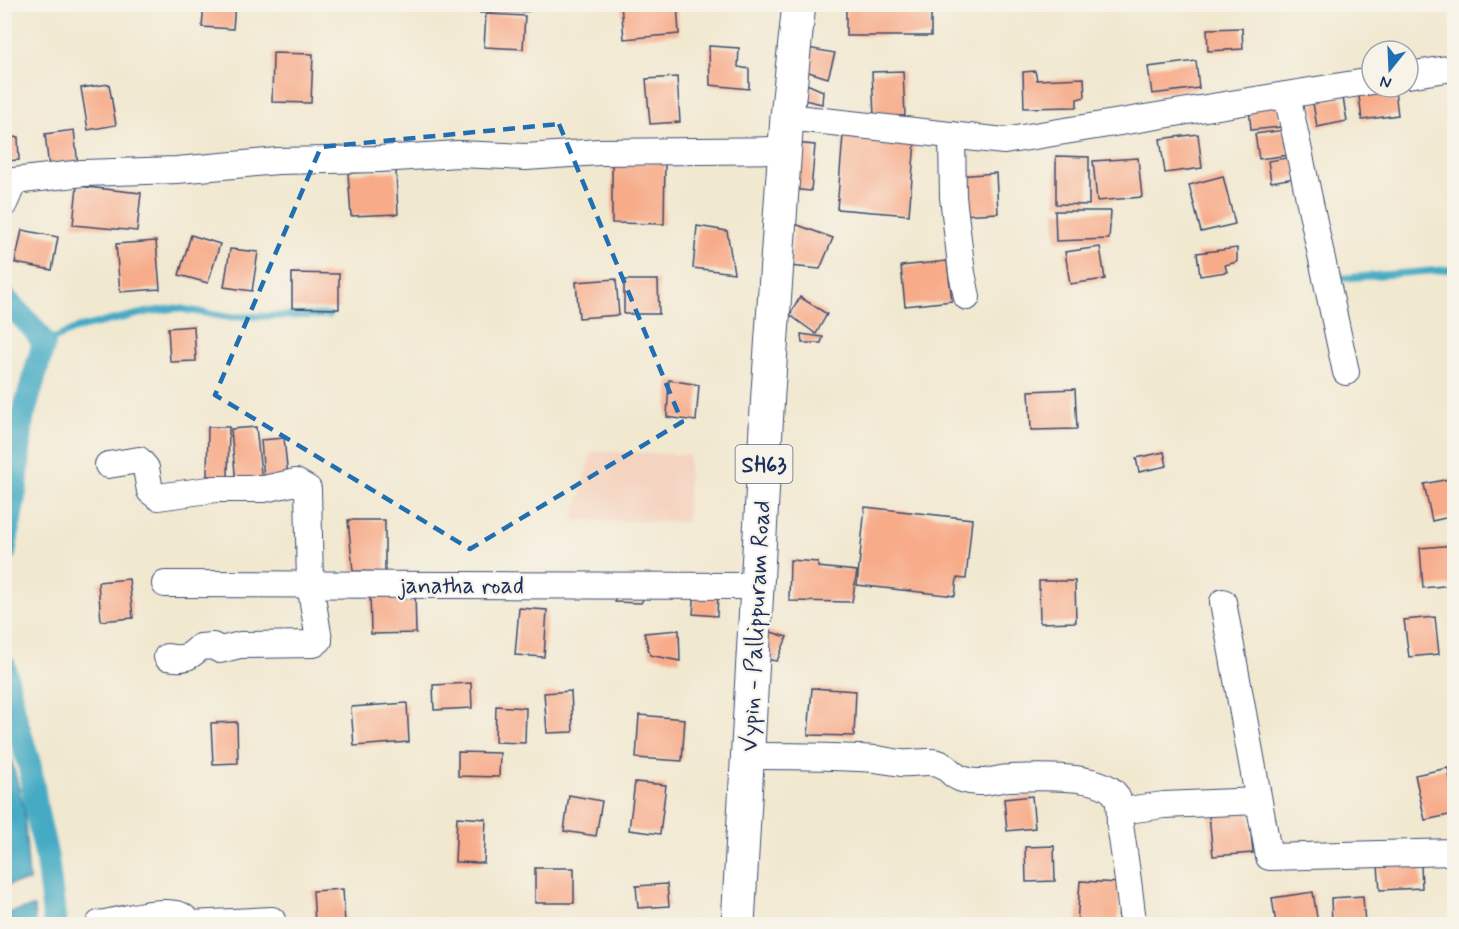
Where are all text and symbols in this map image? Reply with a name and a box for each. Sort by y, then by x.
north arrow [1360,39,1420,99]
text: N [1378,70,1394,93]
road number: SH63 [736,445,792,483]
street label: Vypin - Pallippuram Road [734,499,779,753]
street label: janatha road [397,571,524,602]

